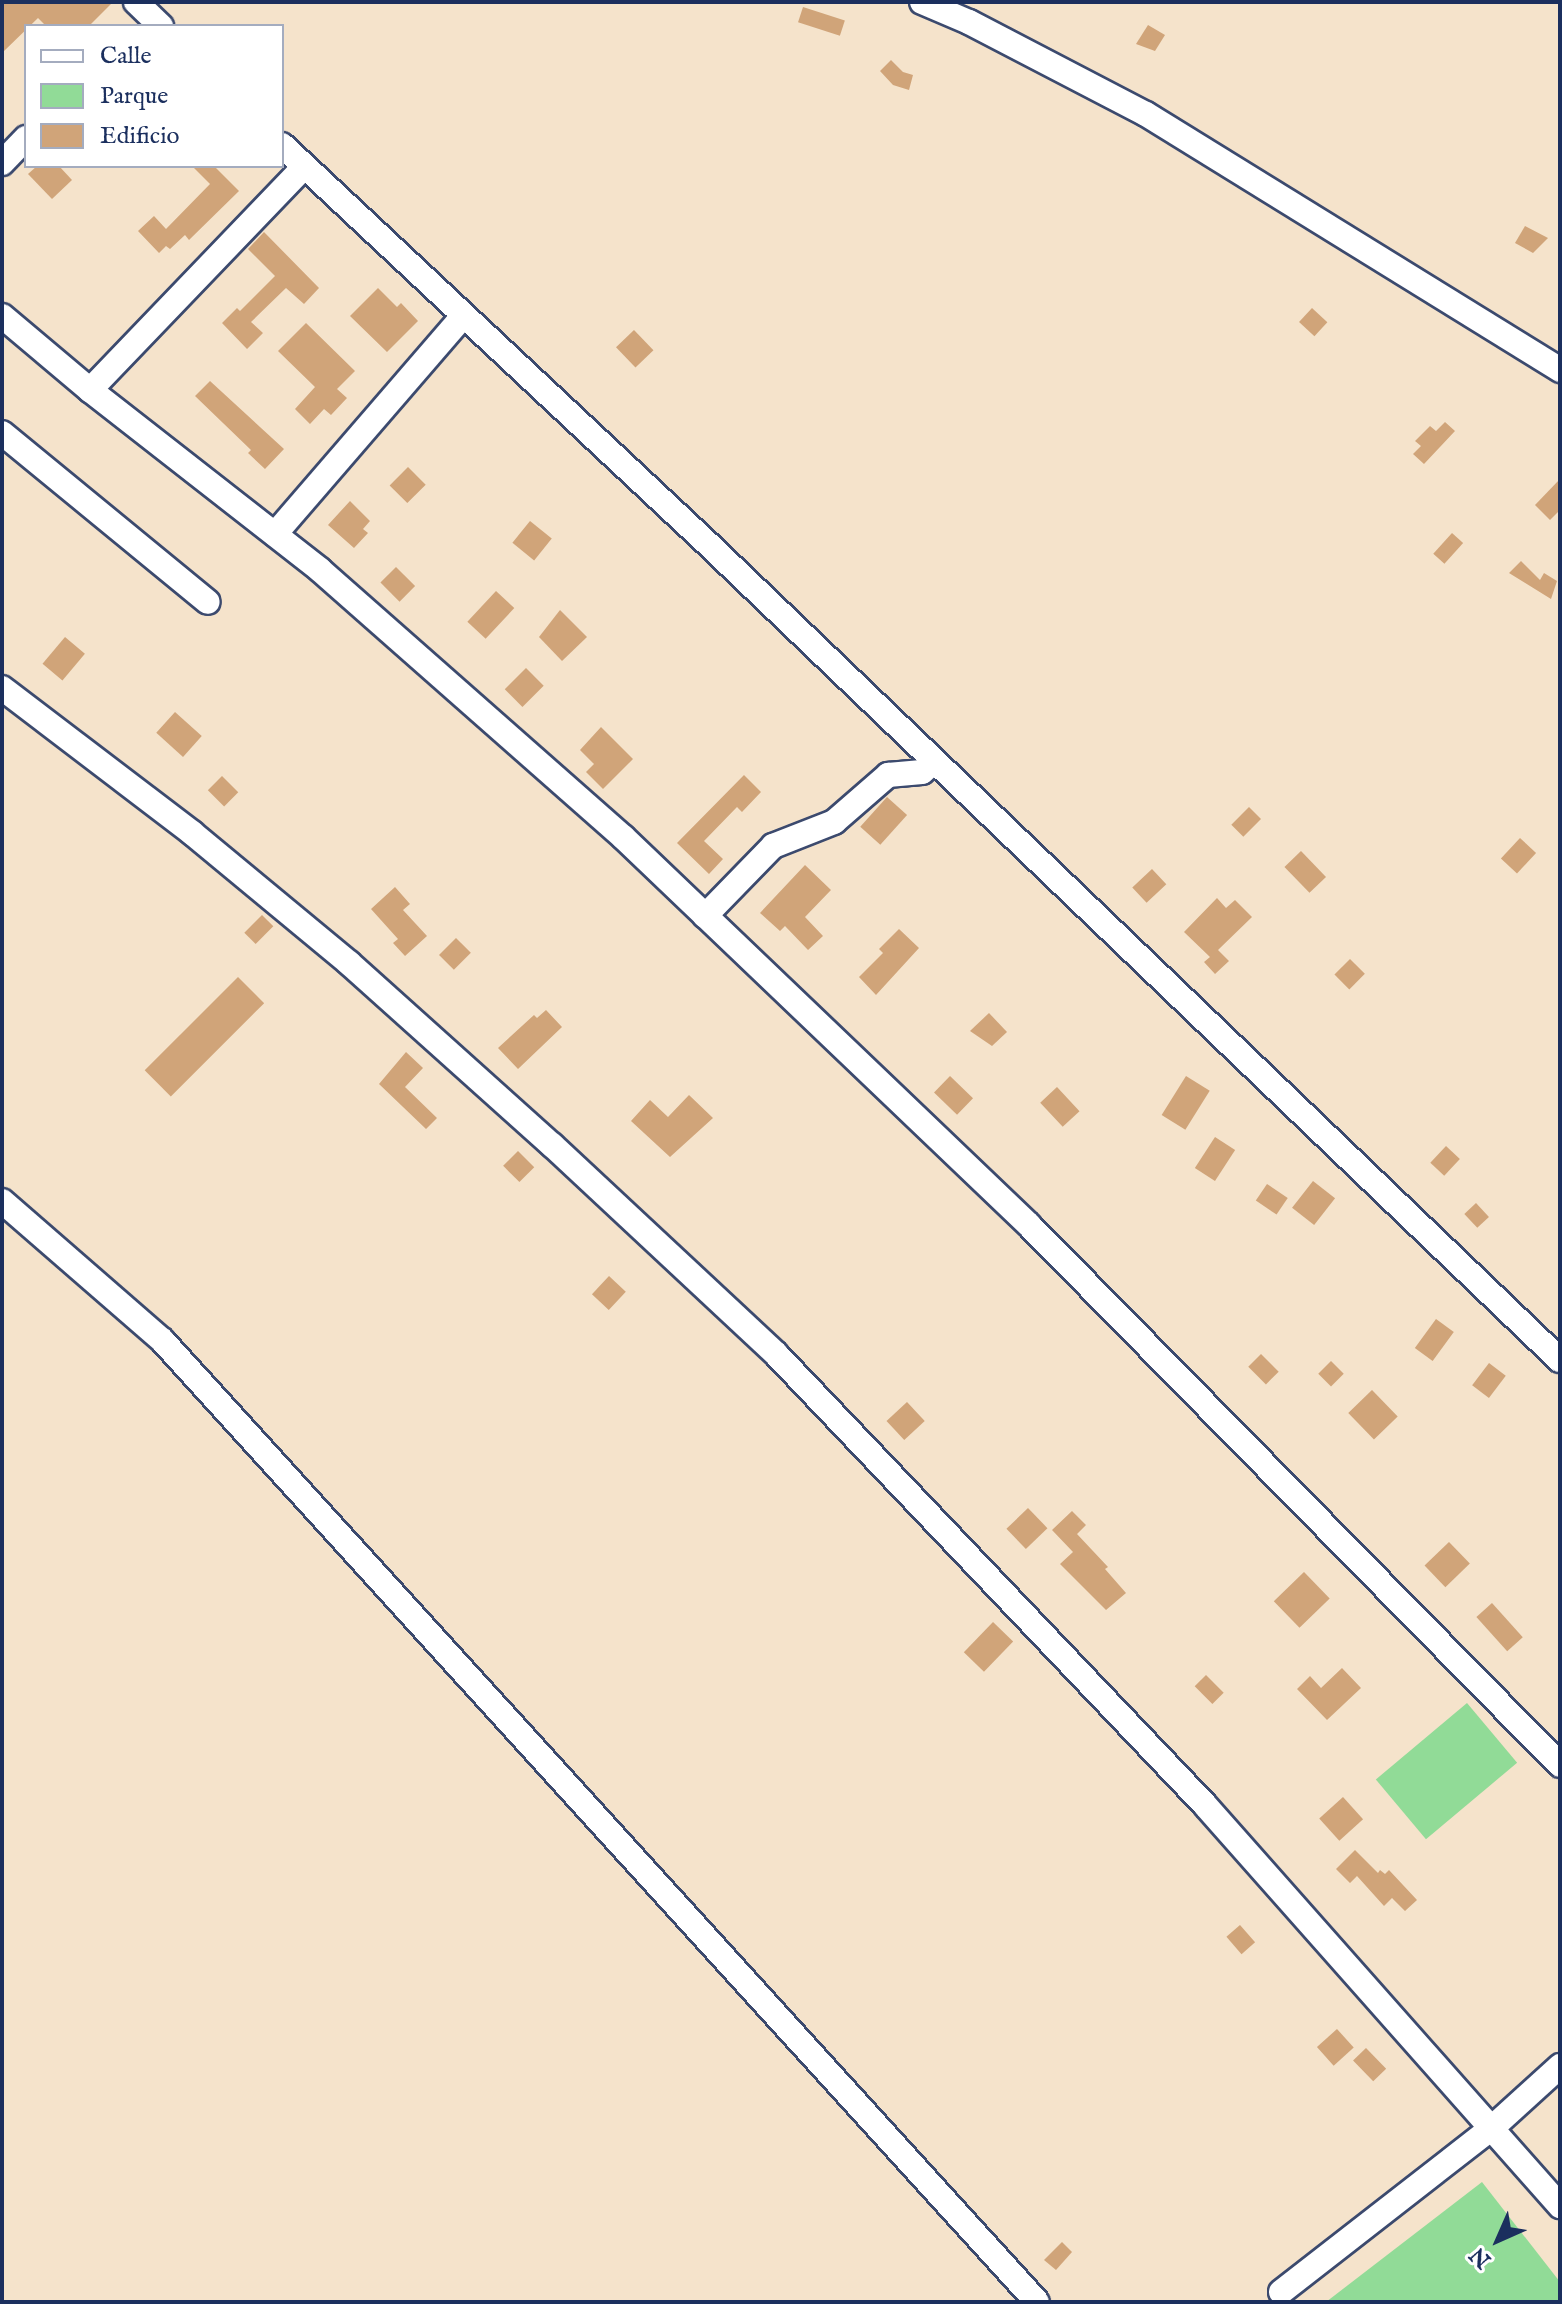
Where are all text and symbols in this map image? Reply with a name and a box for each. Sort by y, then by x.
legend [24,24,284,168]
text: Calle [100,41,152,72]
text: Parque [100,81,168,112]
text: Edificio [100,121,179,152]
north arrow [1458,2200,1538,2280]
text: N [1464,2240,1498,2274]

